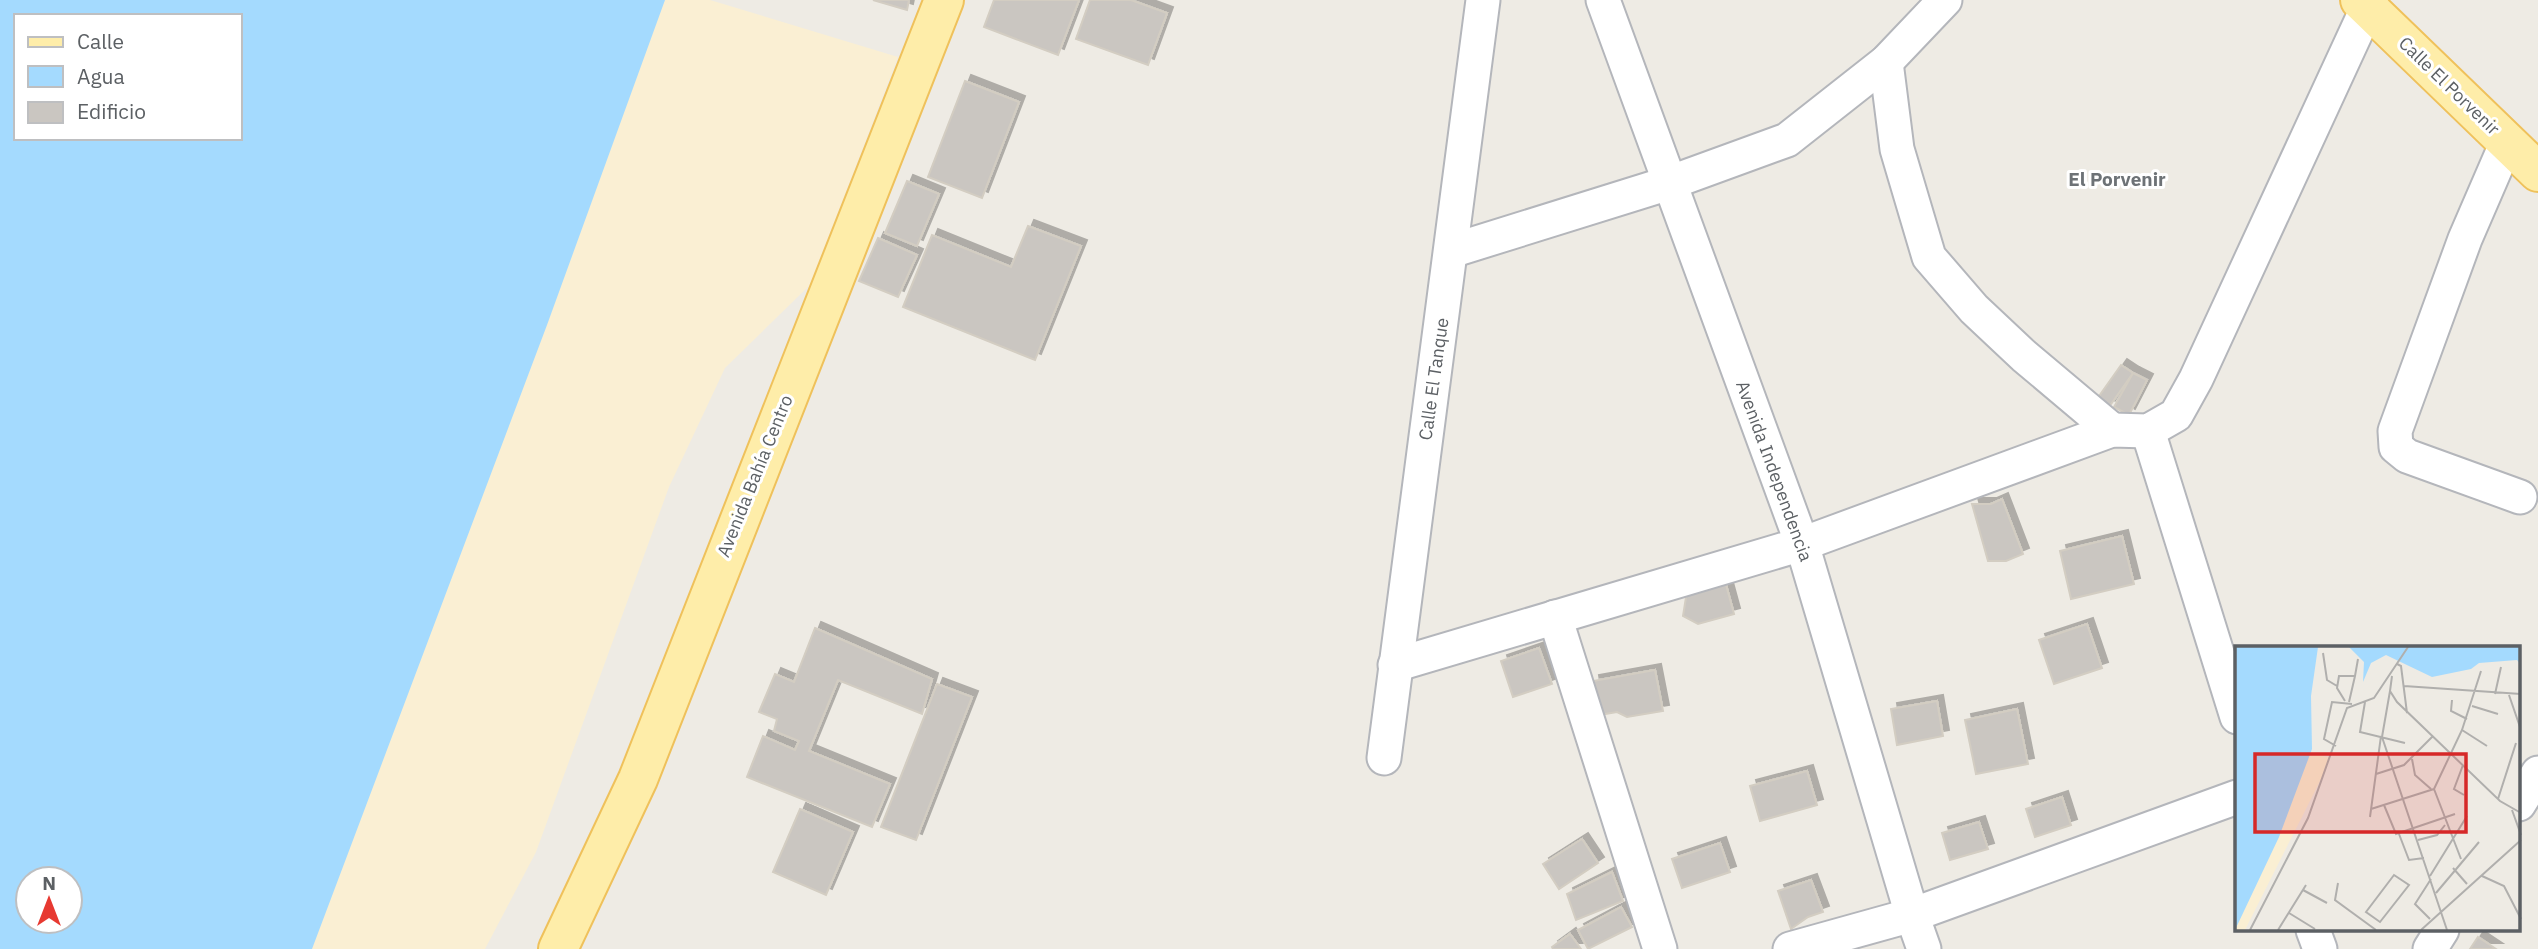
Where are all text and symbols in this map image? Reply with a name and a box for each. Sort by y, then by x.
legend [14,14,242,140]
text: Calle [77,27,124,55]
street label: Calle El Porvenir [2394,32,2505,140]
text: Agua [77,62,125,90]
text: Edificio [77,97,146,125]
district label: El Porvenir [2068,167,2166,191]
street label: Calle El Tanque [1414,316,1454,442]
street label: Avenida Independencia [1731,377,1818,565]
street label: Avenida Bahía Centro [711,391,798,560]
inset map [2235,646,2520,932]
north arrow [14,865,84,935]
text: N [42,871,56,895]

